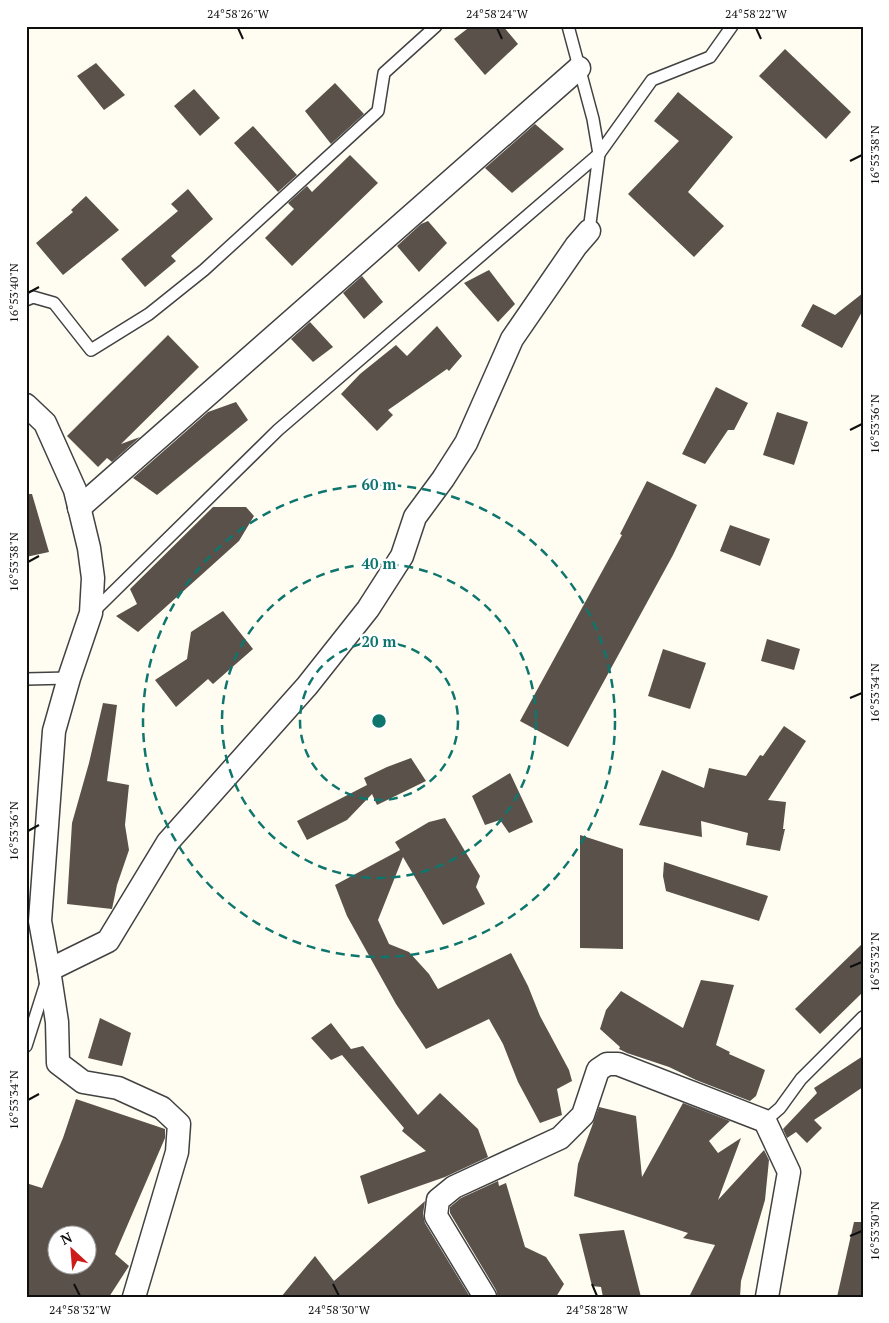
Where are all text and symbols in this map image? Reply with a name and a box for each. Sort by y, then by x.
text: 24°58'26"W [207,6,270,21]
text: 24°58'24"W [466,6,529,21]
text: 24°58'22"W [725,6,788,21]
text: 16°53'38"N [867,125,882,185]
text: 16°53'40"N [6,263,21,323]
text: 16°53'36"N [867,394,882,454]
text: 60 m [362,474,397,494]
text: 16°53'38"N [6,532,21,592]
text: 40 m [362,553,397,573]
text: 20 m [362,631,397,651]
text: 16°53'34"N [867,663,882,723]
centre of rings [370,712,388,730]
text: 16°53'36"N [6,801,21,861]
text: 16°53'32"N [867,932,882,992]
text: 16°53'34"N [6,1070,21,1130]
text: 16°53'30"N [867,1201,882,1261]
north arrow [48,1226,98,1276]
text: N [57,1227,75,1249]
text: 24°58'32"W [49,1302,112,1317]
text: 24°58'30"W [308,1302,371,1317]
text: 24°58'28"W [566,1302,629,1317]

